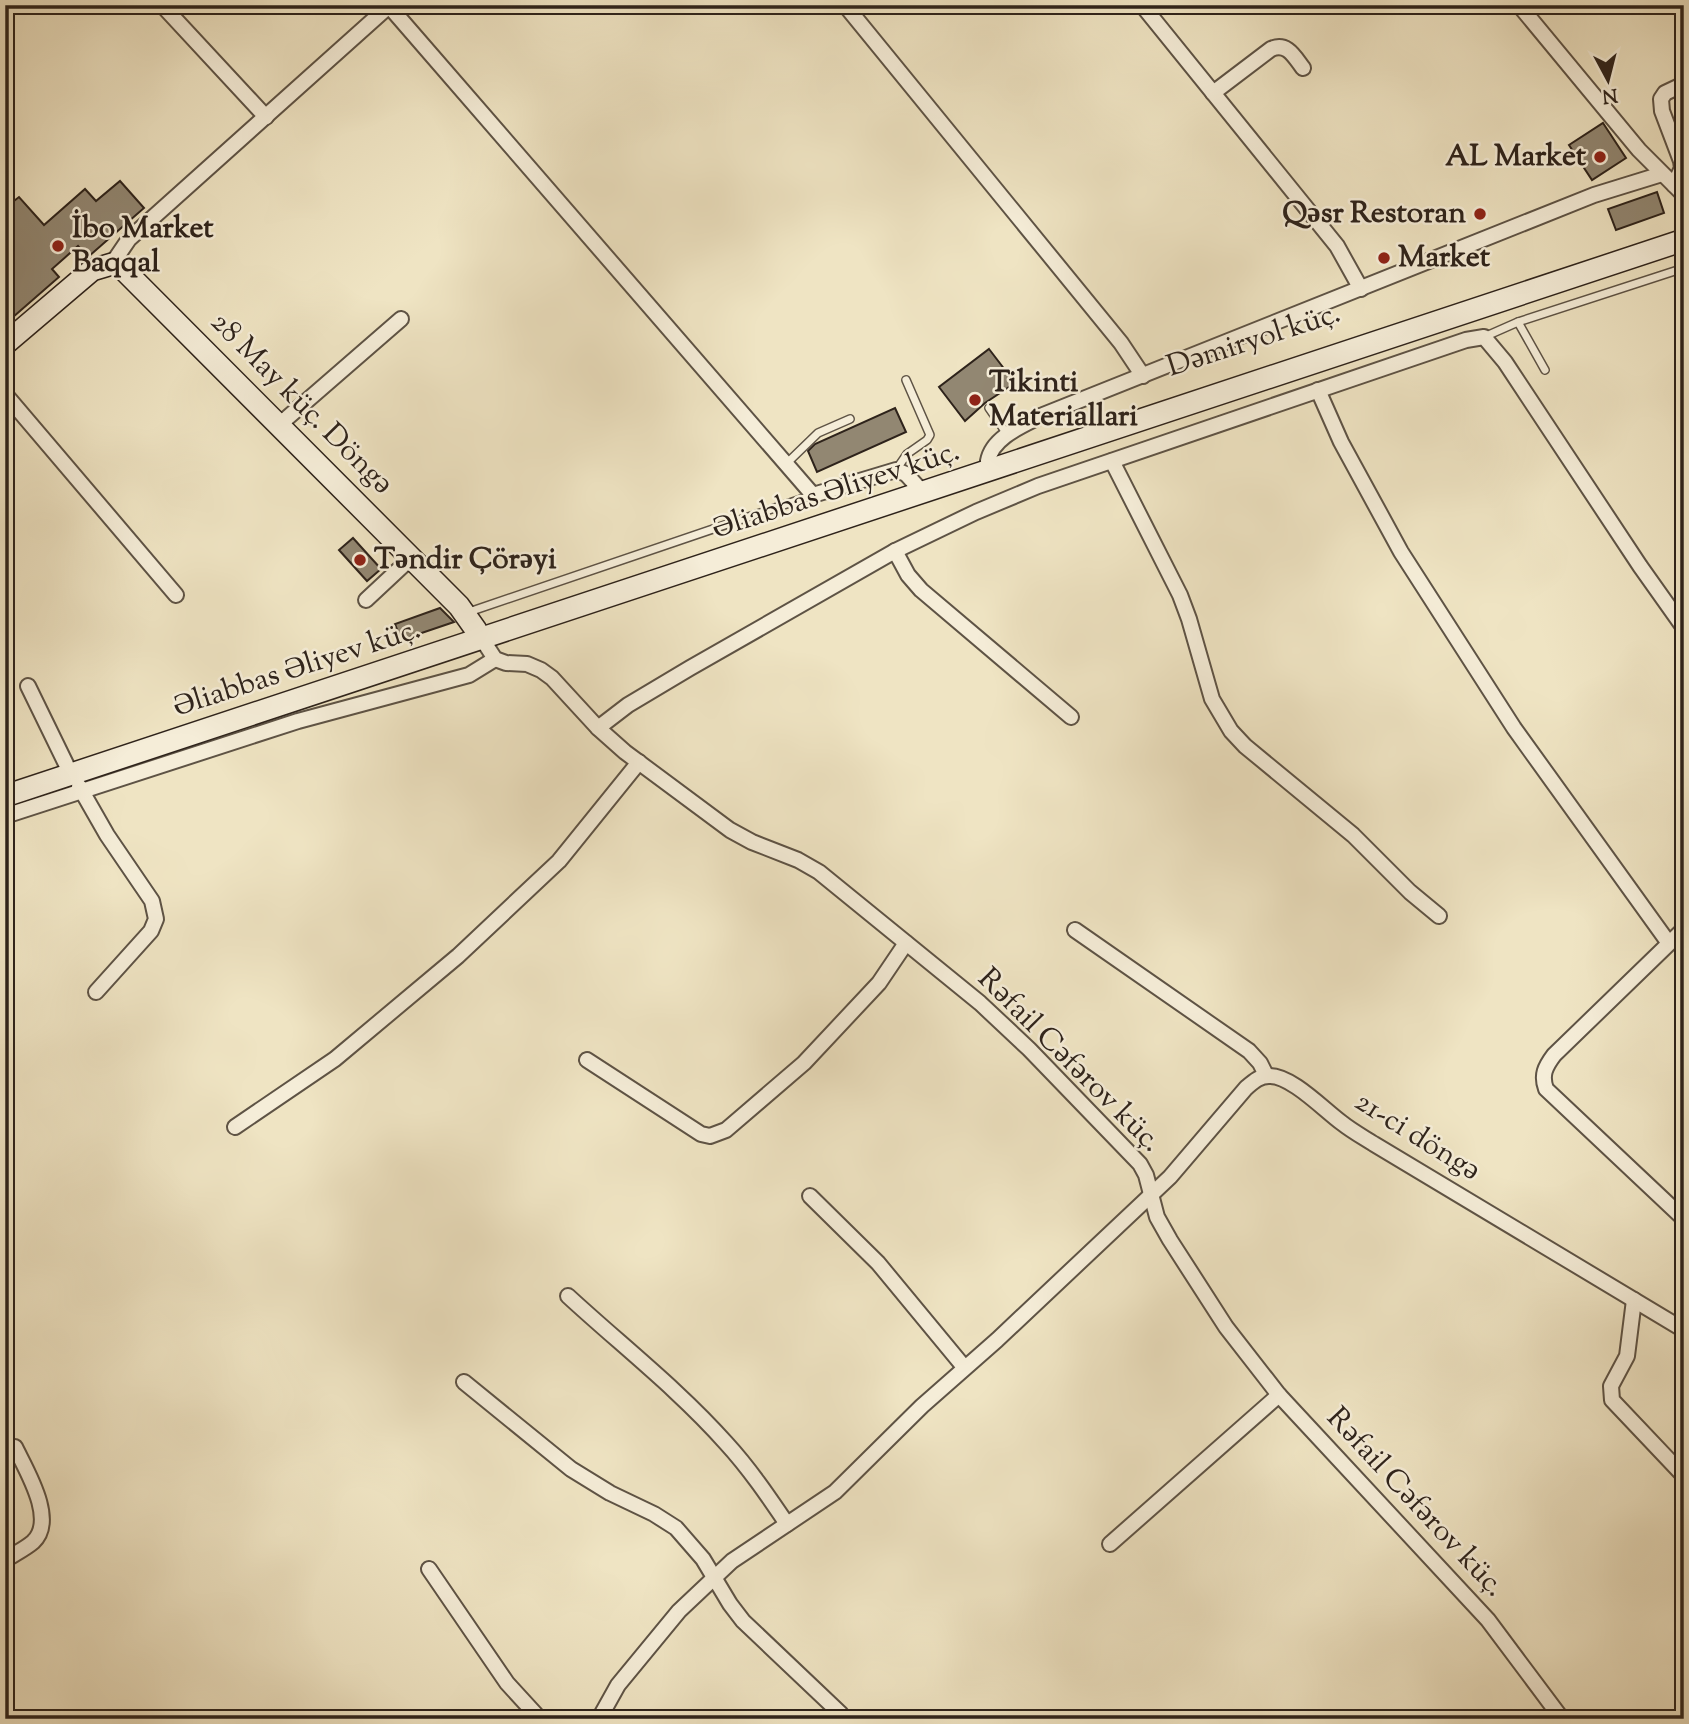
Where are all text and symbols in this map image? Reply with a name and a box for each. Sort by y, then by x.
north arrow [1574,46,1644,116]
text: N [1601,80,1619,109]
place label: AL Market [1445,136,1587,179]
marker: AL Market [1592,149,1608,165]
place label: Qəsr Restoran [1282,193,1466,236]
marker: Qəsr Restoran [1472,206,1488,222]
place label: İbo Market Baqqal [72,208,214,285]
place label: Market [1398,237,1491,280]
marker: İbo Market Baqqal [50,238,66,254]
marker: Market [1376,250,1392,266]
street label: Dəmiryol küç. [1162,293,1346,389]
street label: 28 May küç. Döngə [200,303,402,505]
place label: Tikinti Materiallari [989,362,1138,439]
marker: Tikinti Materiallari [967,392,983,408]
street label: Əliabbas Əliyev küç. [706,431,966,551]
place label: Təndir Çörəyi [374,539,557,582]
marker: Təndir Çörəyi [352,552,368,568]
street label: Əliabbas Əliyev küç. [167,609,427,729]
street label: Rəfail Cəfərov küç. [967,959,1171,1163]
street label: 21-ci döngə [1346,1081,1488,1193]
street label: Rəfail Cəfərov küç. [1315,1398,1515,1608]

